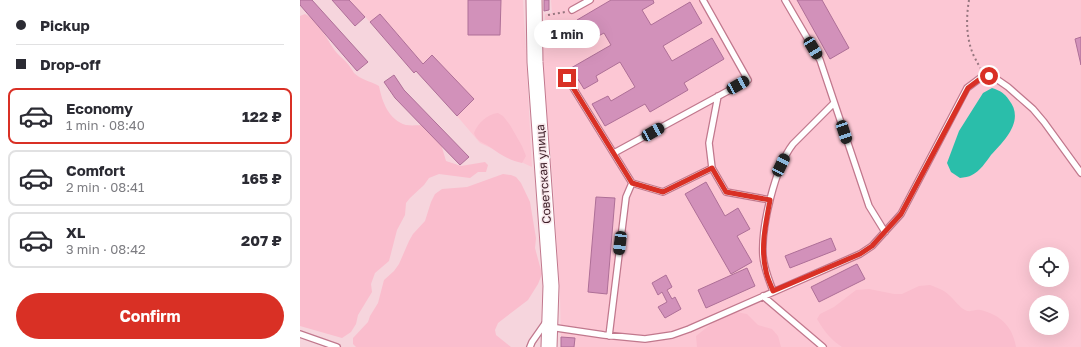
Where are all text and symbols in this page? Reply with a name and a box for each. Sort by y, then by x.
text: Pickup [40,16,90,34]
callout: 1 min [534,20,600,48]
text: 1 min [551,26,583,42]
car [802,35,824,61]
text: Drop-off [40,55,100,73]
route start [980,67,998,85]
route end [558,69,576,87]
car [725,74,751,96]
icon: car [18,98,54,134]
text: Economy [66,99,133,117]
text: 122 ₽ [242,107,282,125]
text: 1 min · 08:40 [66,117,145,133]
car [835,119,853,145]
car [640,121,666,143]
street label: Советская улица [532,124,554,224]
car [770,152,792,178]
icon: car [18,160,54,196]
text: Comfort [66,161,125,179]
text: 165 ₽ [242,169,282,187]
text: 2 min · 08:41 [66,179,144,195]
icon: car [18,222,54,258]
text: XL [66,223,85,241]
car [613,230,627,256]
text: 207 ₽ [241,231,282,249]
text: 3 min · 08:42 [66,241,146,257]
map controls [1029,247,1069,335]
button: locate [1029,247,1069,287]
button: Confirm [16,293,284,339]
button: layers [1029,295,1069,335]

